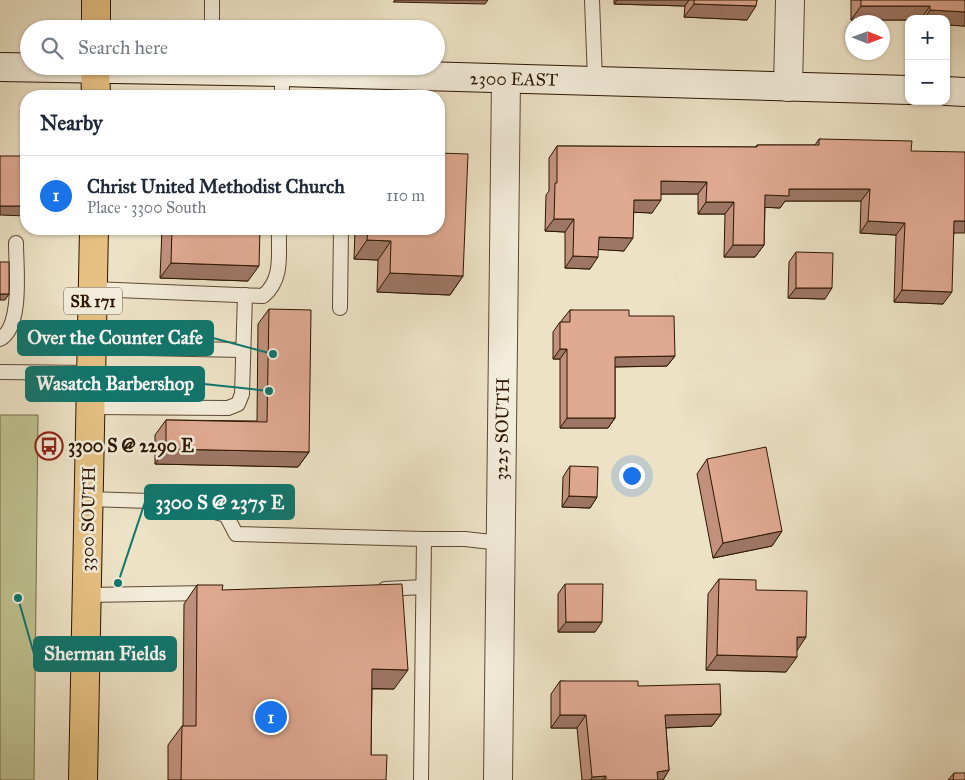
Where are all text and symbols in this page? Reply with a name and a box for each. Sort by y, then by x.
north arrow [845,15,890,60]
map controls [905,15,950,105]
button: + [905,15,950,60]
search box [20,20,445,75]
icon: search [38,34,66,62]
text: Search here [78,36,168,59]
button: − [905,60,950,105]
street label: 2300 EAST [470,67,558,91]
text: Nearby [40,110,103,136]
text: Christ United Methodist Church [87,175,345,198]
text: 1 [53,186,59,205]
text: 110 m [386,186,425,205]
text: Place · 3300 South [87,198,206,217]
road number: SR 171 [64,288,122,314]
callout: Over the Counter Cafe [18,321,213,355]
text: Over the Counter Cafe [27,326,203,349]
callout: Wasatch Barbershop [26,367,204,401]
text: Wasatch Barbershop [36,372,195,396]
street label: 3225 SOUTH [490,377,514,481]
bus stop icon: 3300 S @ 2290 E [34,431,64,461]
place label: 3300 S @ 2290 E [68,435,194,458]
your location [619,463,645,489]
street label: 3300 SOUTH [76,466,100,572]
callout: 3300 S @ 2375 E [145,485,294,519]
text: 3300 S @ 2375 E [156,491,285,515]
callout: Sherman Fields [34,637,176,671]
text: Sherman Fields [44,642,166,665]
pin: 1 [255,698,287,736]

